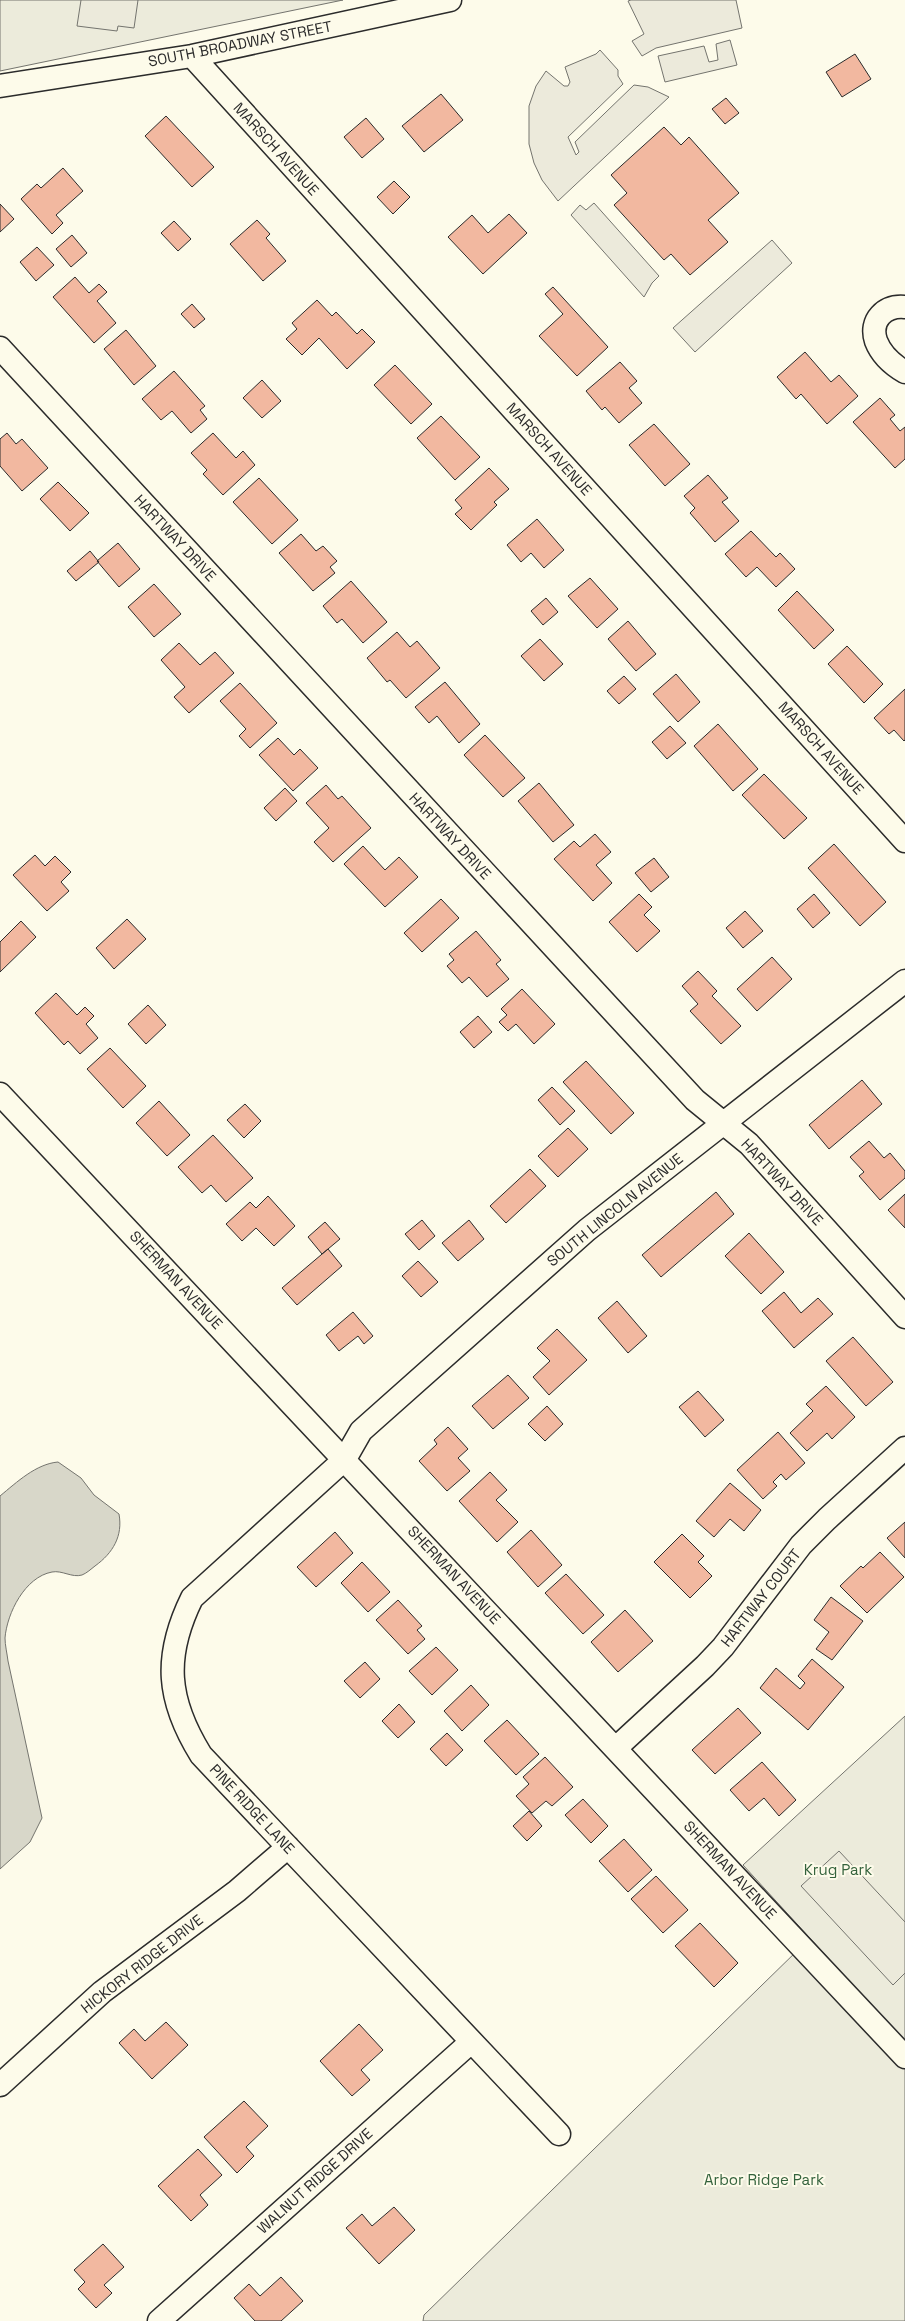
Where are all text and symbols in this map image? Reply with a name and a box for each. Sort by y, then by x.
street label: SOUTH BROADWAY STREET [146,16,334,71]
street label: MARSCH AVENUE [229,98,323,199]
street label: MARSCH AVENUE [502,398,596,499]
street label: HARTWAY DRIVE [130,490,221,585]
street label: MARSCH AVENUE [774,697,868,798]
street label: HARTWAY DRIVE [405,788,496,883]
street label: HARTWAY DRIVE [737,1134,828,1229]
street label: SOUTH LINCOLN AVENUE [543,1149,687,1270]
street label: SHERMAN AVENUE [126,1226,227,1333]
street label: SHERMAN AVENUE [404,1521,505,1628]
street label: HARTWAY COURT [716,1545,805,1650]
street label: PINE RIDGE LANE [206,1760,299,1858]
street label: SHERMAN AVENUE [680,1816,781,1923]
park label: Krug Park [804,1860,872,1879]
street label: HICKORY RIDGE DRIVE [77,1910,207,2017]
street label: WALNUT RIDGE DRIVE [253,2124,376,2237]
park label: Arbor Ridge Park [704,2170,824,2189]

